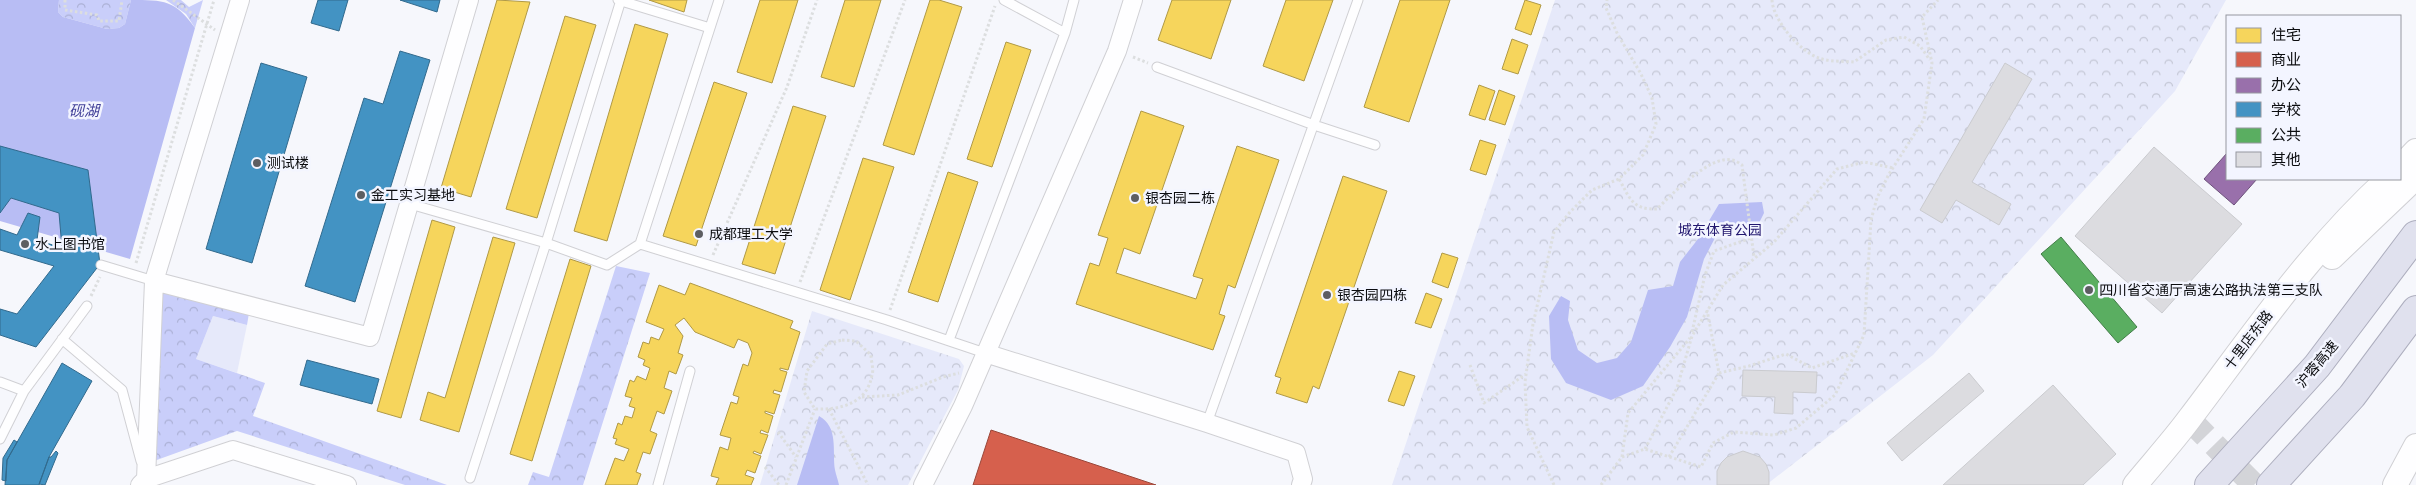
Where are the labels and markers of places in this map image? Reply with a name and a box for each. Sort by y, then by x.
place label: 测试楼 [267,154,309,172]
marker: 测试楼 [251,157,263,169]
place label: 金工实习基地 [371,186,455,204]
marker: 金工实习基地 [355,189,367,201]
place label: 银杏园二栋 [1145,189,1215,207]
marker: 银杏园二栋 [1129,192,1141,204]
place label: 成都理工大学 [709,225,793,243]
marker: 成都理工大学 [693,228,705,240]
place label: 水上图书馆 [35,235,105,253]
marker: 水上图书馆 [19,238,31,250]
place label: 四川省交通厅高速公路执法第三支队 [2099,281,2323,299]
marker: 四川省交通厅高速公路执法第三支队 [2083,284,2095,296]
place label: 银杏园四栋 [1337,286,1407,304]
marker: 银杏园四栋 [1321,289,1333,301]

